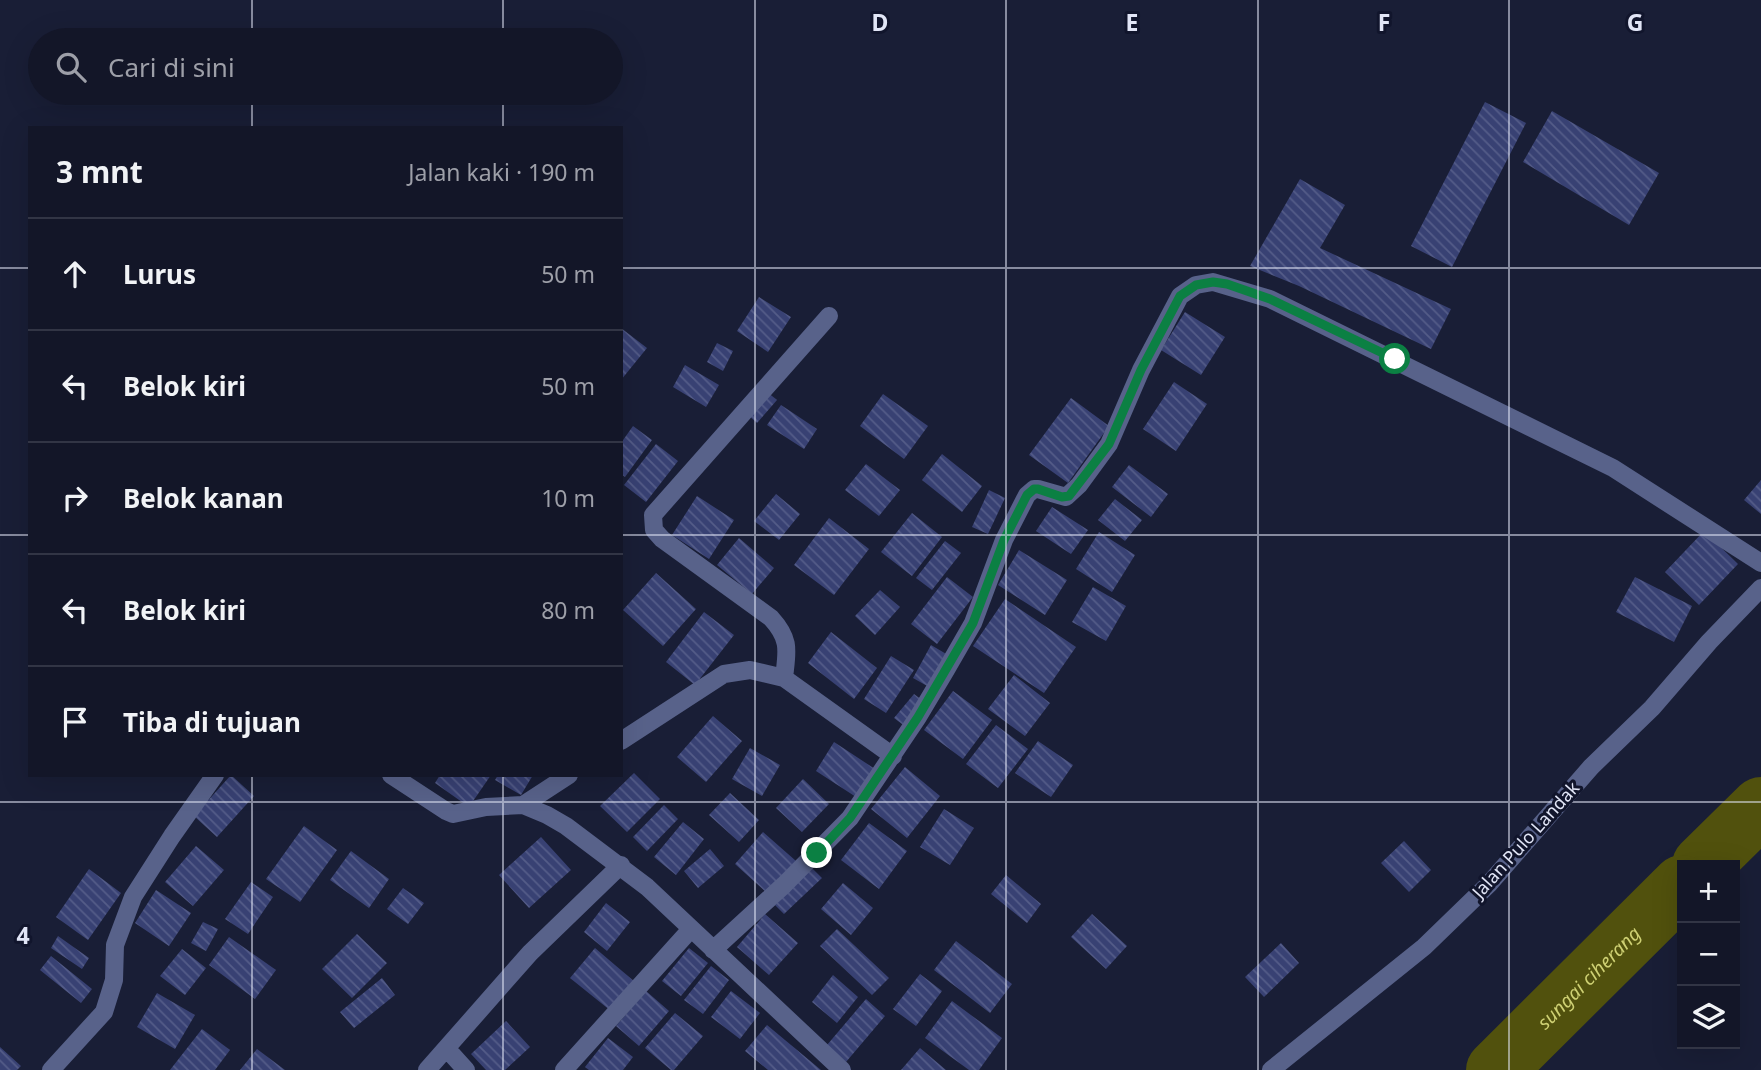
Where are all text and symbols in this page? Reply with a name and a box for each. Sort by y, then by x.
text: D [872,6,888,38]
text: E [1126,6,1138,38]
text: F [1378,6,1390,38]
text: G [1627,6,1643,38]
search box [28,28,623,105]
icon: search [52,48,90,86]
text: Cari di sini [108,49,235,85]
text: 3 mnt [56,151,143,192]
text: Jalan kaki · 190 m [408,156,595,188]
icon: ahead [56,255,94,293]
text: Lurus [123,256,196,292]
text: 50 m [541,258,595,290]
route start [1379,343,1410,374]
icon: left [56,367,94,405]
text: Belok kiri [123,368,246,404]
text: 50 m [541,370,595,402]
icon: right [56,479,94,517]
text: Belok kanan [123,480,284,516]
text: 10 m [541,482,595,514]
icon: left [56,591,94,629]
text: Belok kiri [123,592,246,628]
text: 80 m [541,594,595,626]
icon: arrive [56,703,94,741]
text: Tiba di tujuan [123,704,301,740]
street label: Jalan Pulo Landak [1465,776,1584,904]
route end [801,837,832,868]
map controls [1677,860,1740,1049]
button: + [1677,860,1740,923]
text: 4 [16,919,30,951]
water label: sungai ciherang [1532,920,1646,1035]
button: − [1677,923,1740,986]
button: layers [1677,986,1740,1049]

